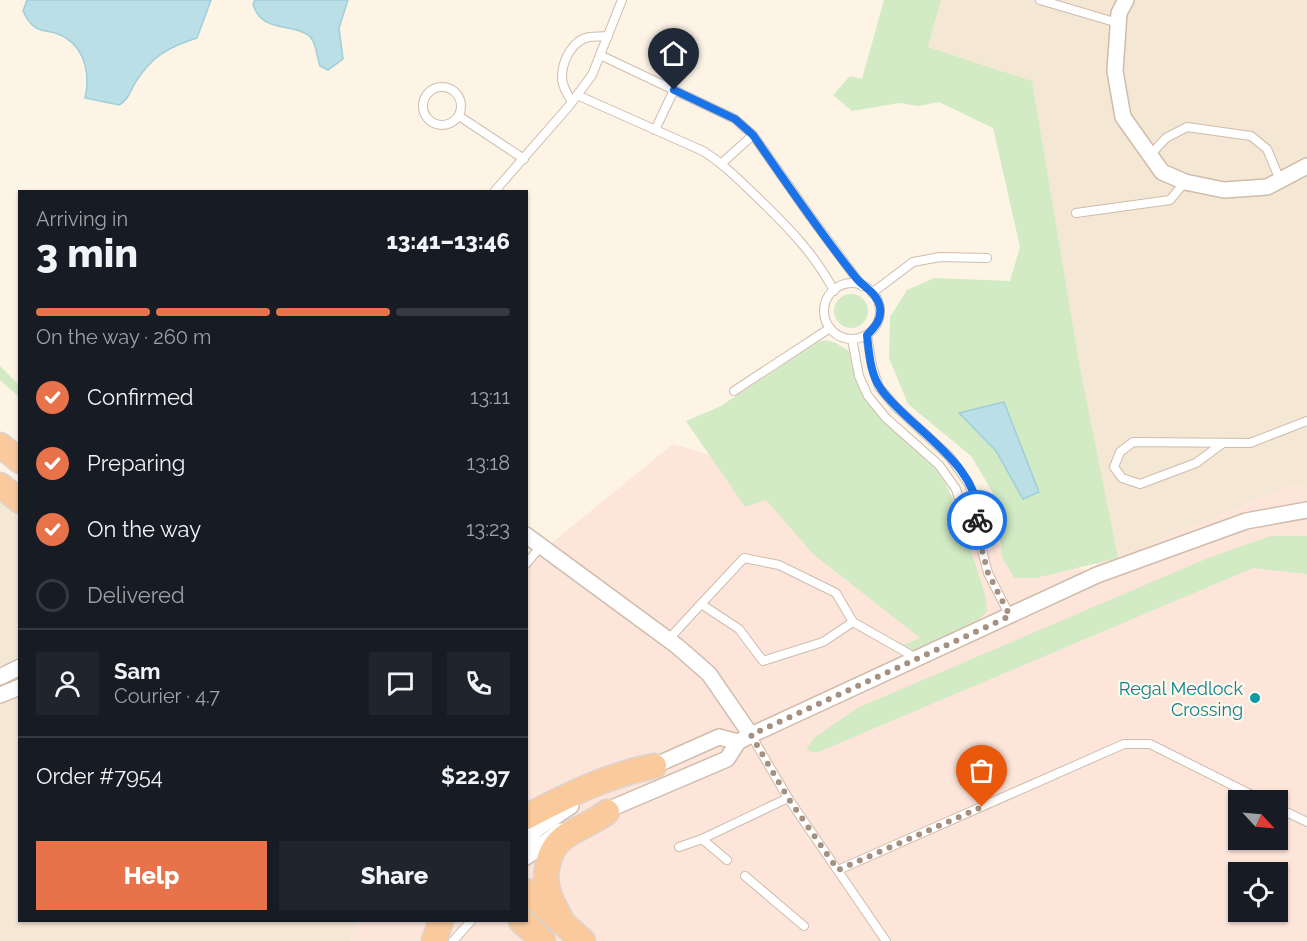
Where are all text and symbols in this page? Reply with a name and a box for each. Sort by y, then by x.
pin [648,28,699,90]
icon: home [657,37,690,70]
text: Arriving in [36,207,128,231]
text: 13:41–13:46 [386,228,510,254]
text: 3 min [36,230,138,276]
text: On the way · 260 m [36,325,211,349]
icon: check [36,381,69,414]
text: Confirmed [87,384,194,410]
text: 13:11 [470,385,510,409]
icon: check [36,447,69,480]
text: Preparing [87,450,185,476]
text: 13:18 [467,451,510,475]
courier [947,490,1007,550]
icon: bike [961,504,994,537]
icon: check [36,513,69,546]
text: On the way [87,516,201,542]
text: 13:23 [466,517,510,541]
text: Delivered [87,582,185,608]
button: person [36,652,99,715]
button: chat [369,652,432,715]
button: phone [447,652,510,715]
text: Sam [114,658,161,684]
place label: Regal Medlock Crossing [1119,678,1243,720]
text: Courier · 4.7 [114,684,220,708]
marker: Regal Medlock Crossing [1248,691,1262,705]
pin [956,745,1007,807]
icon: bag [965,754,998,787]
text: Order #7954 [36,763,163,789]
text: $22.97 [441,763,510,789]
north arrow [1228,790,1288,850]
map controls [1228,790,1288,922]
button: Help [36,841,267,910]
button: Share [279,841,510,910]
button: locate [1228,862,1288,922]

